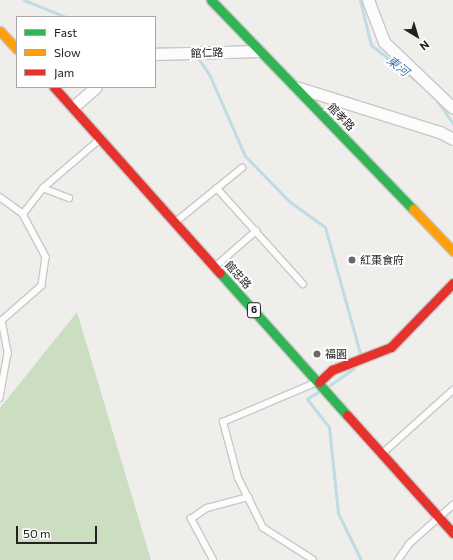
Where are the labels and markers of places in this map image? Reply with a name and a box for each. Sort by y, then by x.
place label: 紅棗食府 [360,253,404,267]
marker: 紅棗食府 [347,255,357,265]
place label: 福園 [325,347,347,361]
marker: 福園 [312,349,322,359]

